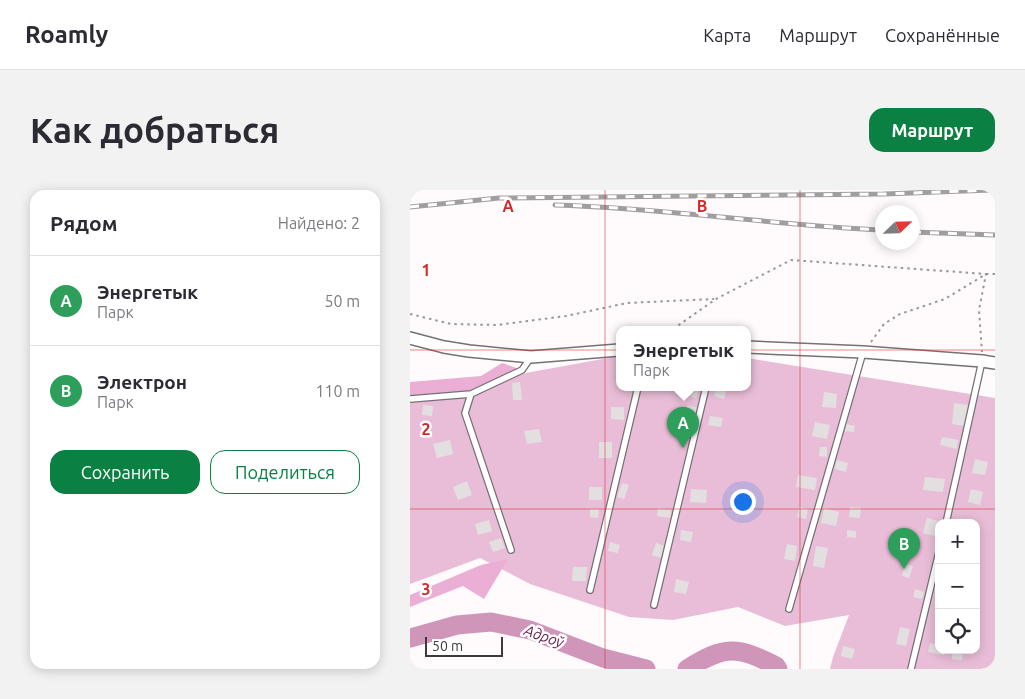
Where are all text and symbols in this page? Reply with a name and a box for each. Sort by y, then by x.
text: Roamly [25,21,108,48]
text: Карта [703,25,751,45]
text: Маршрут [779,25,857,45]
text: Сохранённые [885,25,1000,45]
button: Маршрут [869,108,995,152]
text: Как добраться [30,110,279,150]
text: A [502,197,514,215]
text: B [697,197,707,215]
north arrow [875,205,920,250]
text: Рядом [50,211,118,235]
text: Найдено: 2 [278,214,360,232]
text: 1 [421,261,431,279]
text: Энергетык [97,281,198,303]
text: A [60,292,72,310]
text: 50 m [324,292,360,310]
text: Парк [97,303,134,321]
popup [616,326,751,391]
text: Энергетык [633,339,734,361]
text: Парк [633,361,670,379]
text: Электрон [97,371,187,393]
text: B [61,382,71,400]
text: 110 m [315,382,360,400]
text: Парк [97,393,134,411]
pin: A [667,407,699,448]
text: 2 [421,420,431,438]
button: Сохранить [50,450,200,494]
button: Поделиться [210,450,360,494]
your location [730,489,756,515]
map controls [935,519,980,654]
button: + [935,519,980,564]
pin: B [888,528,920,569]
button: − [935,564,980,609]
text: 3 [421,580,431,598]
button: locate [935,609,980,654]
water label: Адроў [521,621,567,651]
scale bar [425,634,502,657]
text: 50 m [432,638,463,654]

